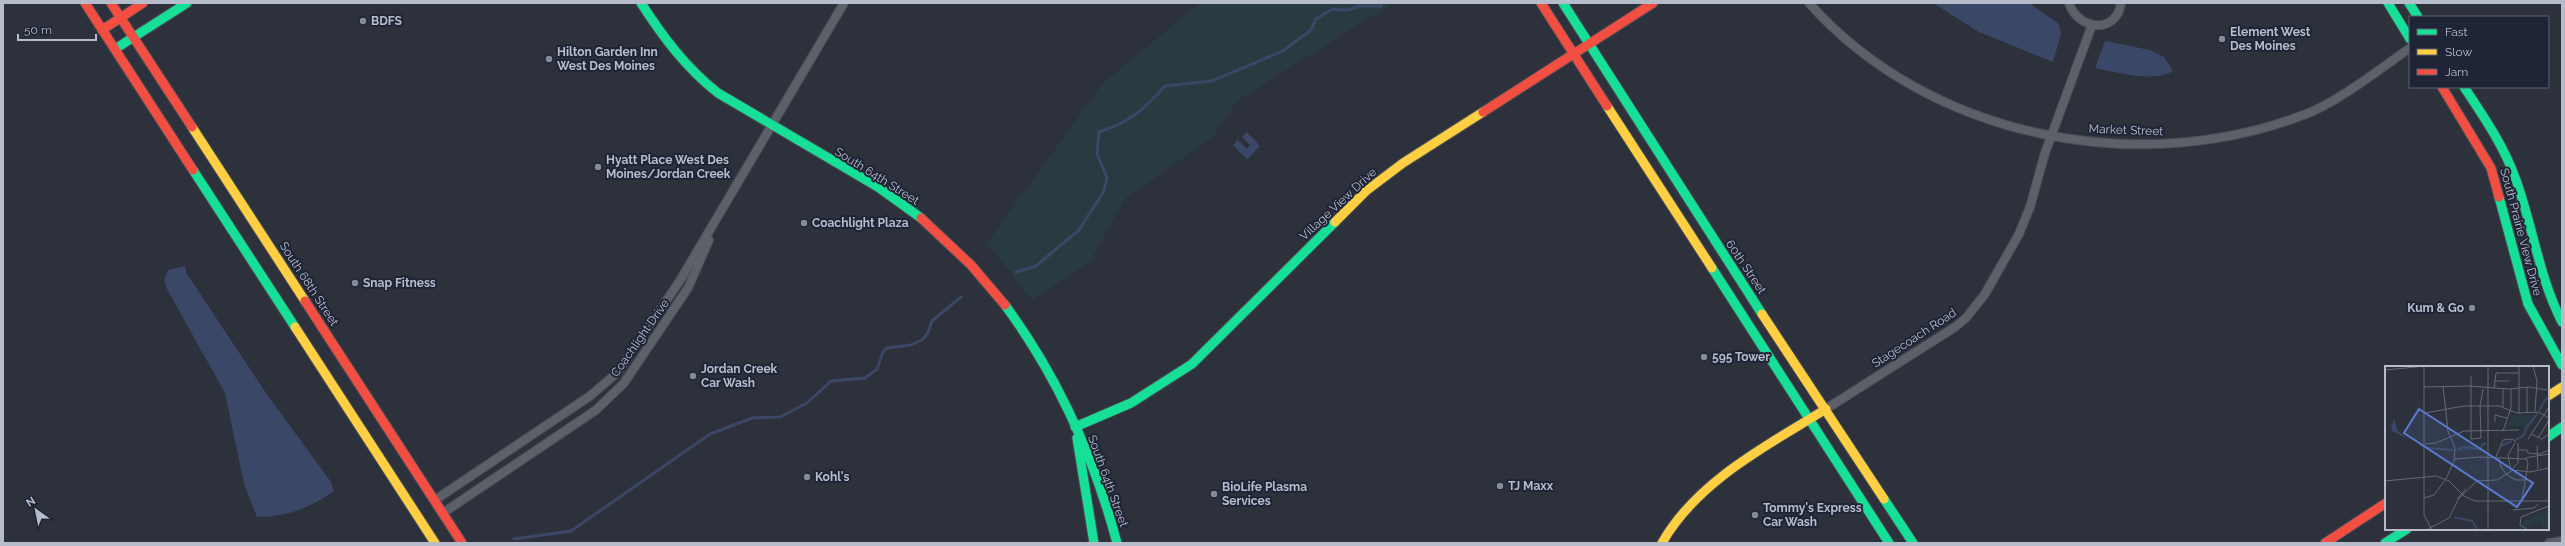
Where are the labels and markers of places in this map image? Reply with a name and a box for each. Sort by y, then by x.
place label: BDFS [371,14,402,28]
marker: BDFS [358,16,368,26]
place label: Element West Des Moines [2230,25,2311,53]
marker: Element West Des Moines [2217,34,2227,44]
place label: Hilton Garden Inn West Des Moines [557,45,658,73]
marker: Hilton Garden Inn West Des Moines [544,54,554,64]
place label: Hyatt Place West Des Moines/Jordan Creek [606,153,731,181]
marker: Hyatt Place West Des Moines/Jordan Creek [593,162,603,172]
place label: Coachlight Plaza [812,216,909,230]
marker: Coachlight Plaza [799,218,809,228]
place label: Snap Fitness [363,276,436,290]
marker: Snap Fitness [350,278,360,288]
place label: Kum & Go [2407,301,2464,315]
marker: Kum & Go [2467,303,2477,313]
place label: 595 Tower [1712,350,1770,364]
marker: 595 Tower [1699,352,1709,362]
place label: Jordan Creek Car Wash [701,362,778,390]
marker: Jordan Creek Car Wash [688,371,698,381]
place label: Kohl's [815,470,849,484]
marker: Kohl's [802,472,812,482]
place label: TJ Maxx [1508,479,1554,493]
place label: BioLife Plasma Services [1222,480,1307,508]
marker: TJ Maxx [1495,481,1505,491]
marker: BioLife Plasma Services [1209,489,1219,499]
place label: Tommy's Express Car Wash [1763,501,1862,529]
marker: Tommy's Express Car Wash [1750,510,1760,520]

